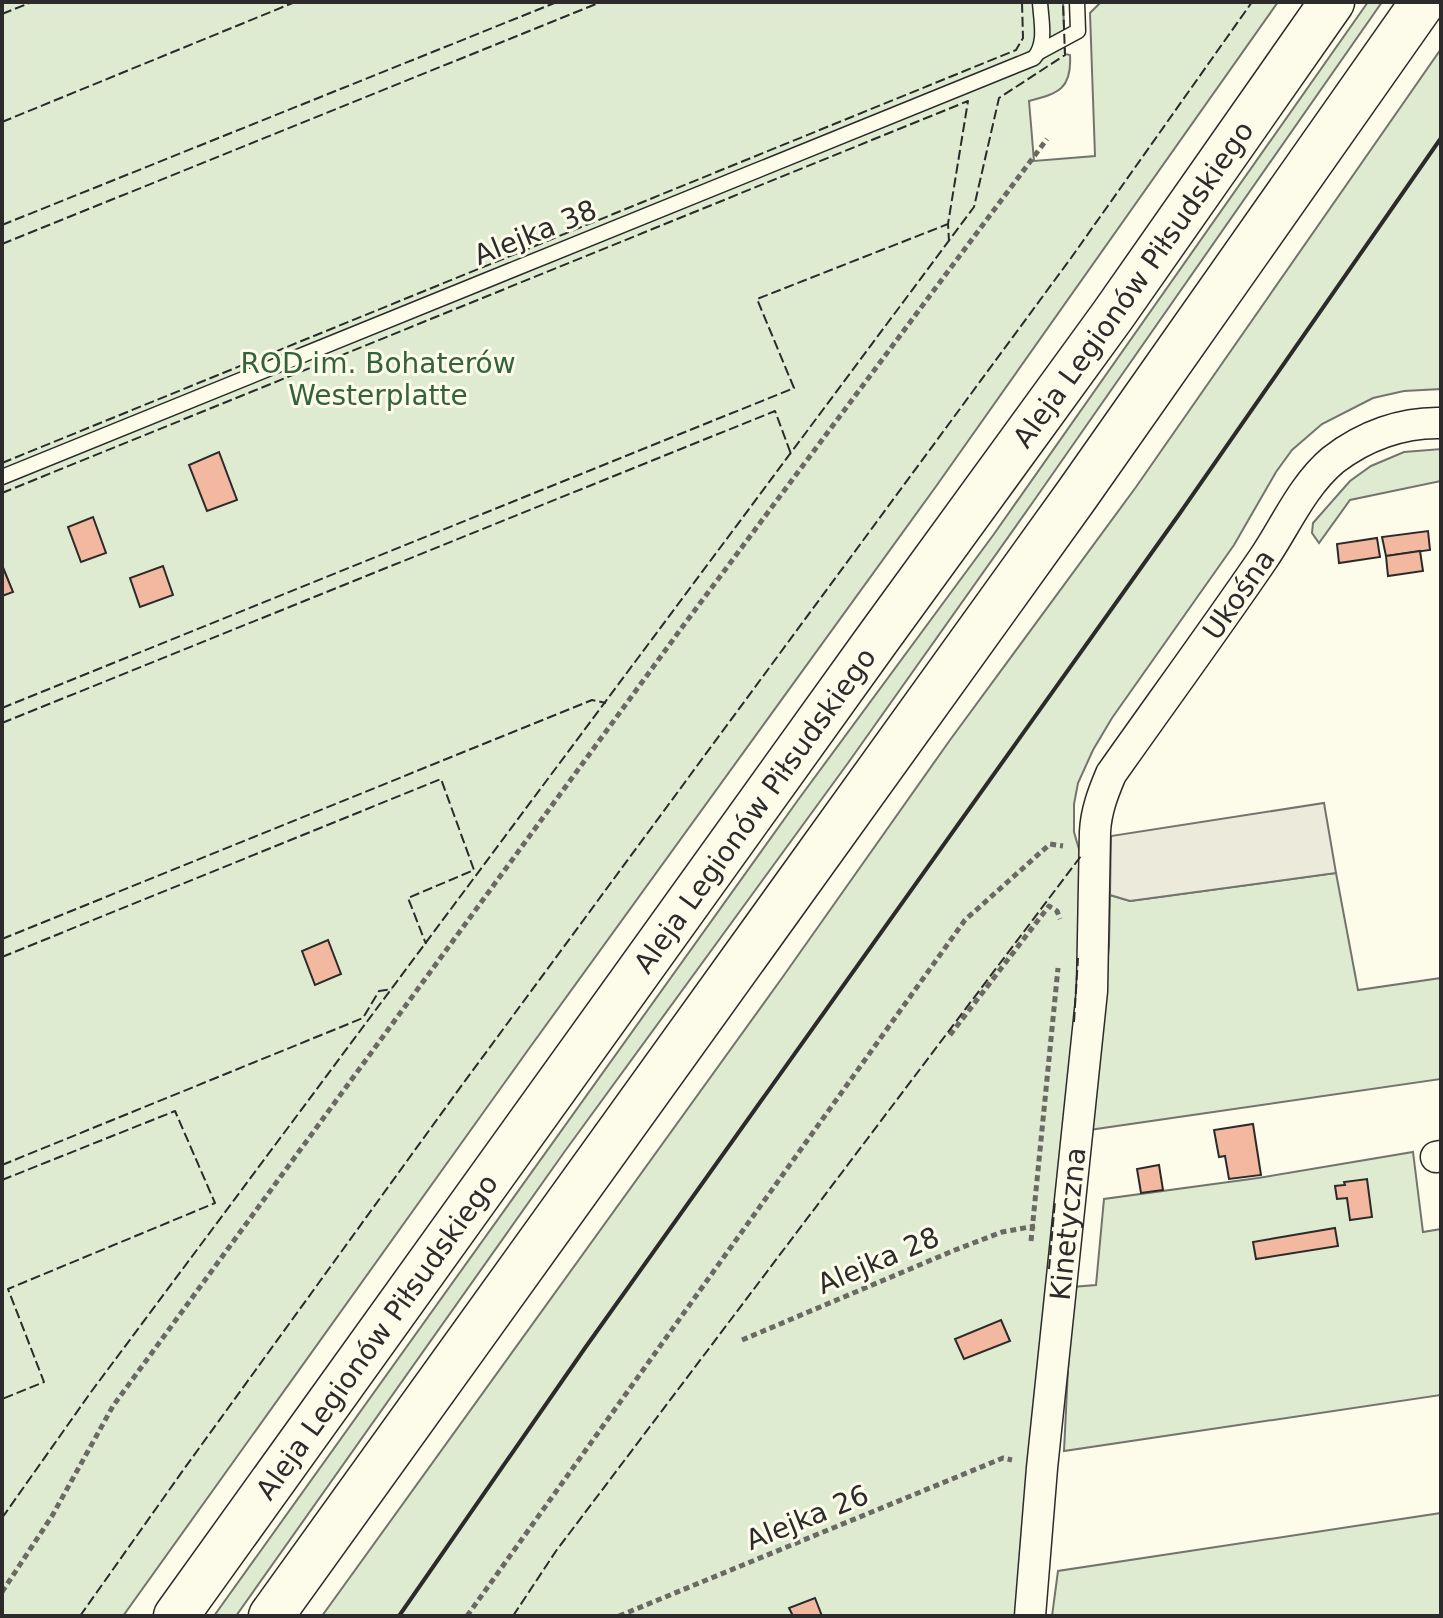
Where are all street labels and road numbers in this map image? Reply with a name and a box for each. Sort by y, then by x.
street label: Aleja Legionów Piłsudskiego [1006,115,1261,454]
street label: Alejka 38 [469,193,601,272]
street label: Ukośna [1196,543,1282,646]
street label: Aleja Legionów Piłsudskiego [627,641,883,980]
street label: Kinetyczna [1044,1146,1093,1302]
street label: Aleja Legionów Piłsudskiego [249,1168,505,1506]
street label: Alejka 28 [812,1220,944,1301]
street label: Alejka 26 [741,1478,873,1557]

